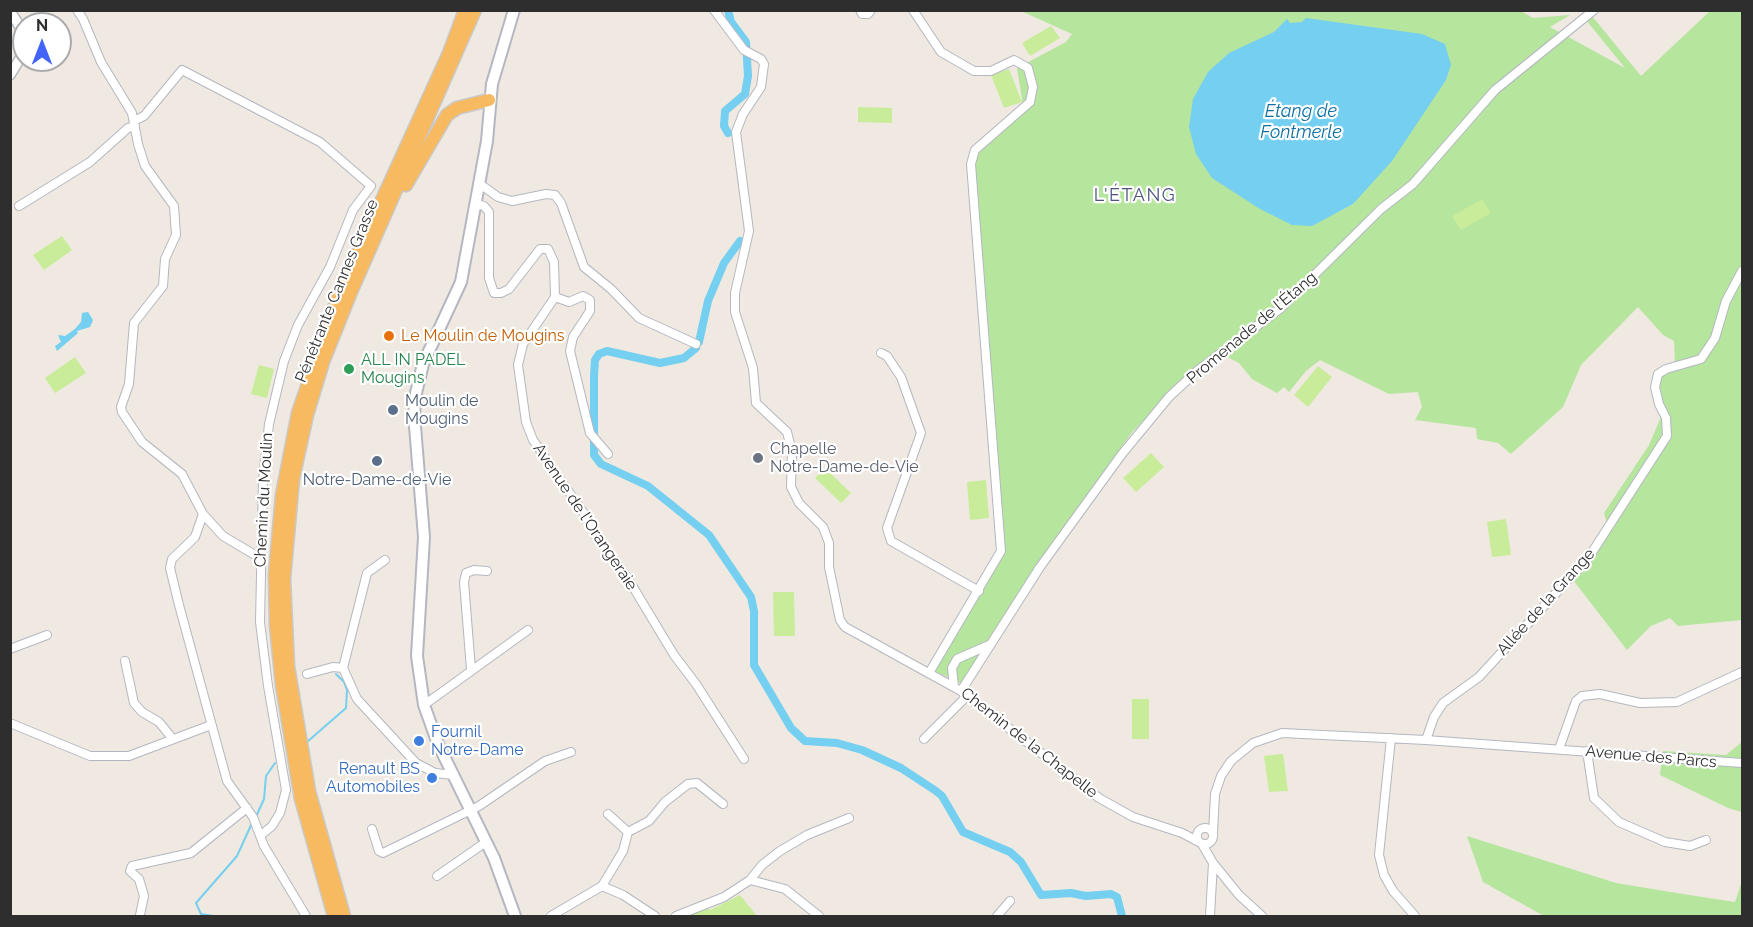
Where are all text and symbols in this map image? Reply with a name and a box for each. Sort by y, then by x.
north arrow [12,12,72,72]
text: N [36,16,48,35]
water label: Étang de Fontmerle [1260,101,1342,144]
district label: L'ÉTANG [1094,185,1176,207]
street label: Pénétrante Cannes Grasse [291,197,383,385]
street label: Promenade de l'Étang [1183,268,1321,388]
place label: Le Moulin de Mougins [401,326,565,346]
marker: Le Moulin de Mougins [382,329,396,343]
place label: ALL IN PADEL Mougins [361,350,465,388]
marker: ALL IN PADEL Mougins [342,362,356,376]
place label: Moulin de Mougins [405,391,479,429]
marker: Moulin de Mougins [386,403,400,417]
street label: Chemin du Moulin [251,432,277,568]
place label: Chapelle Notre-Dame-de-Vie [770,439,919,477]
street label: Avenue de l'Orangeraie [529,440,641,594]
marker: Chapelle Notre-Dame-de-Vie [751,451,765,465]
marker: Notre-Dame-de-Vie [370,454,384,468]
place label: Notre-Dame-de-Vie [303,470,451,490]
street label: Allée de la Grange [1493,545,1599,659]
street label: Chemin de la Chapelle [957,684,1101,802]
place label: Fournil Notre-Dame [431,722,524,760]
marker: Fournil Notre-Dame [412,734,426,748]
street label: Avenue des Parcs [1585,742,1717,772]
place label: Renault BS Automobiles [326,759,420,797]
marker: Renault BS Automobiles [425,771,439,785]

